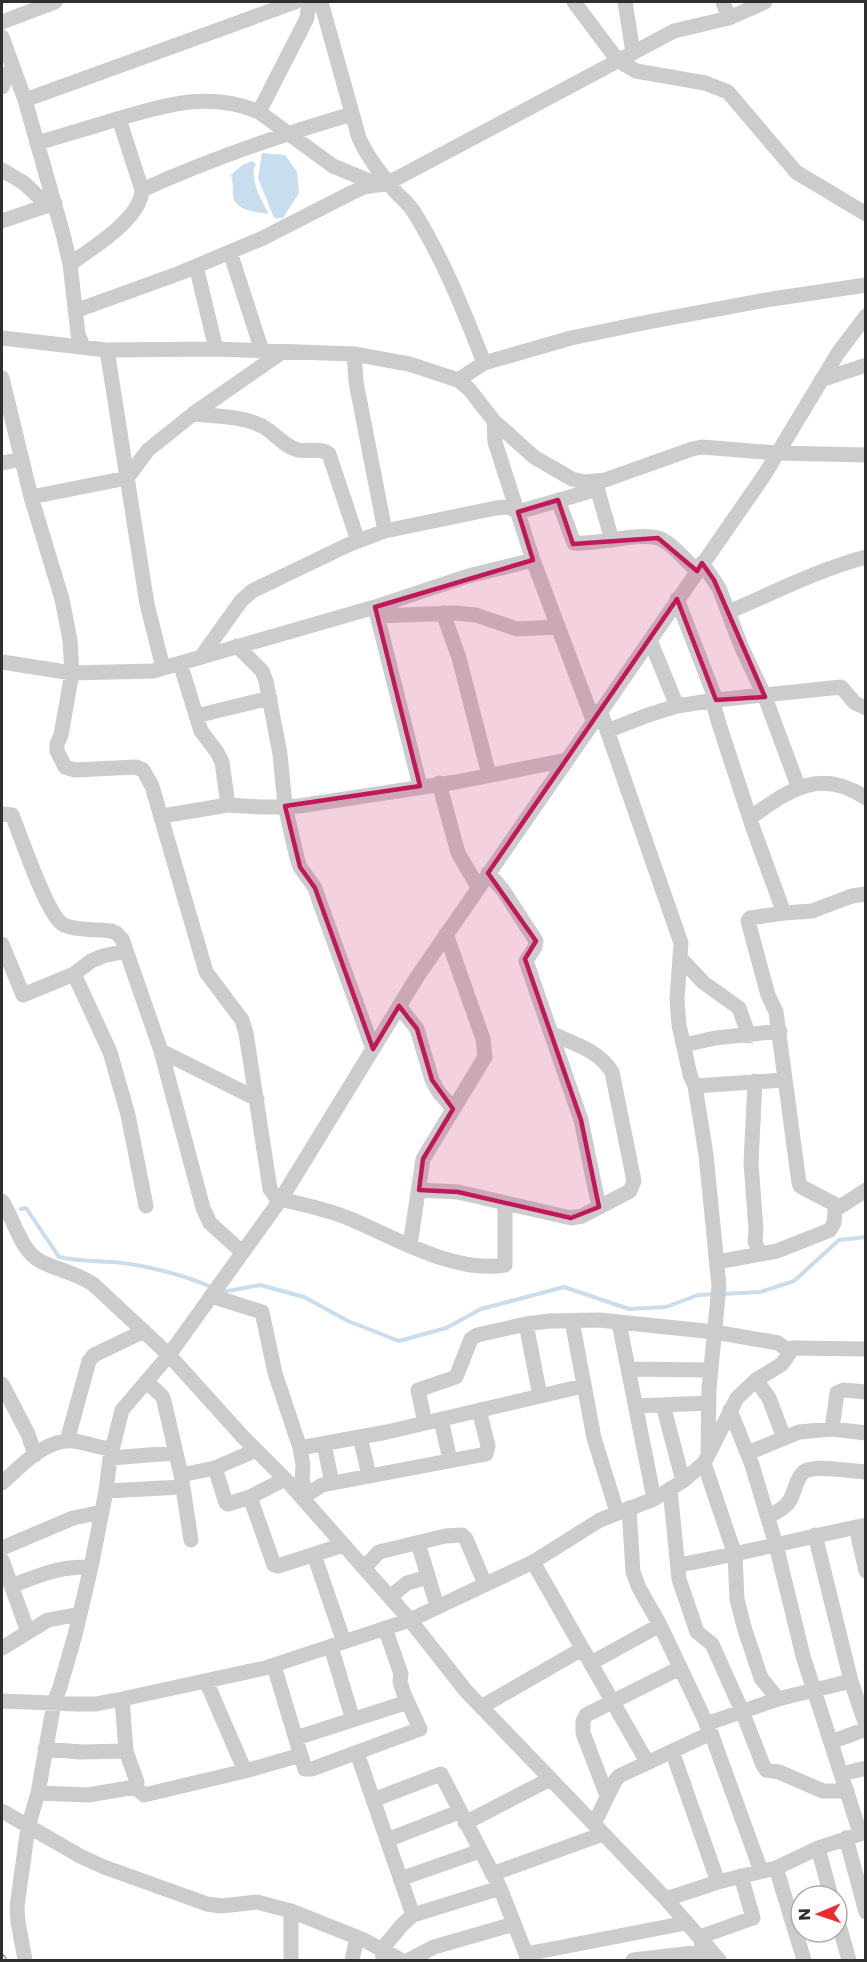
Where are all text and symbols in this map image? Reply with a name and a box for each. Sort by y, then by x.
north arrow [789,1884,849,1944]
text: N [793,1908,816,1921]

